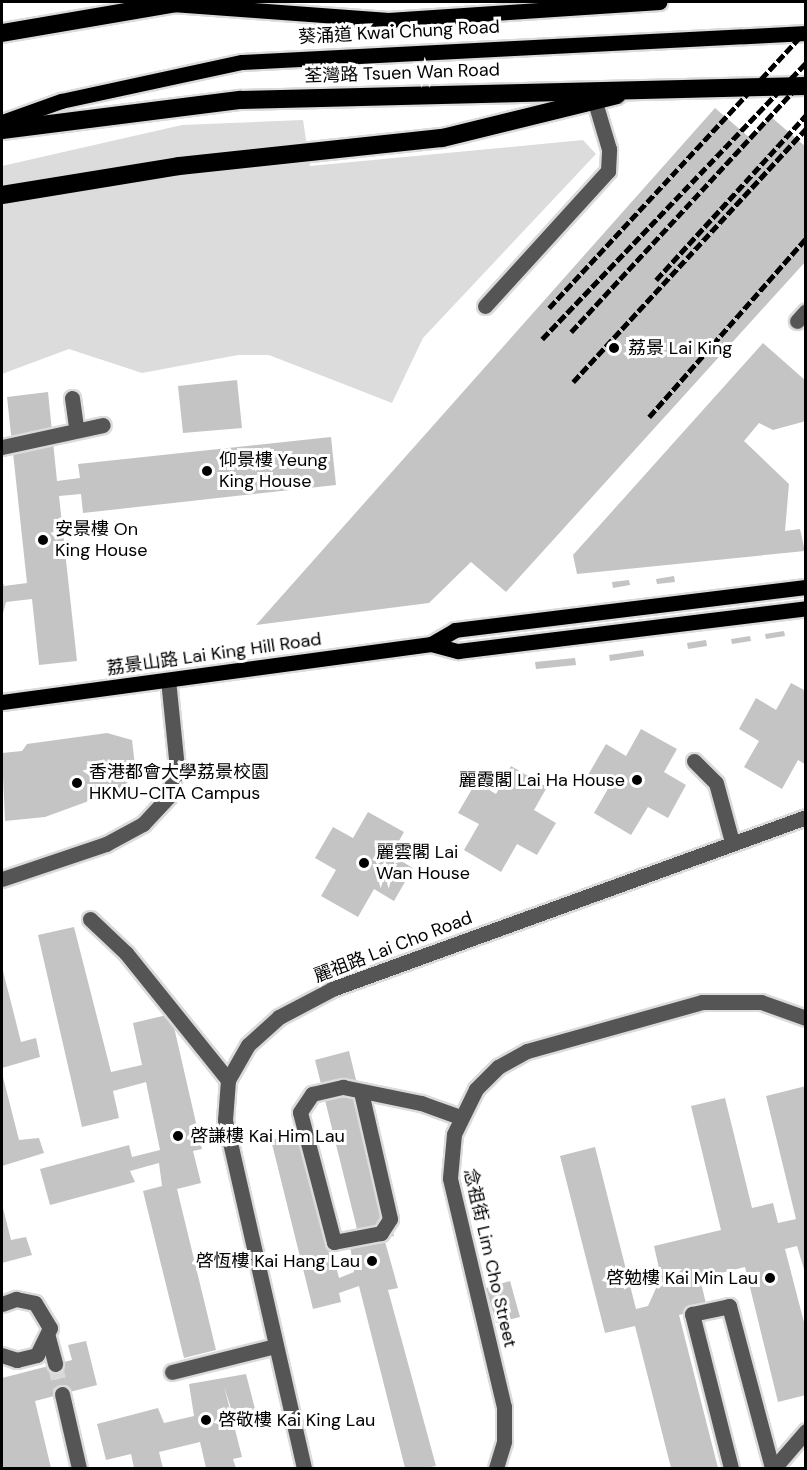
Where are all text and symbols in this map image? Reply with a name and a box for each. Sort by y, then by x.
street label: 葵涌道 Kwai Chung Road [298,16,500,48]
street label: 荃灣路 Tsuen Wan Road [304,59,500,87]
place label: 荔景 Lai King [628,337,732,359]
marker: 荔景 Lai King [605,339,623,357]
place label: 仰景樓 Yeung King House [219,450,328,492]
marker: 仰景樓 Yeung King House [200,464,214,478]
place label: 安景樓 On King House [55,519,148,562]
marker: 安景樓 On King House [36,533,50,547]
street label: 荔景山路 Lai King Hill Road [105,628,323,680]
place label: 香港都會大學荔景校園 HKMU-CITA Campus [89,762,269,804]
place label: 麗霞閣 Lai Ha House [458,769,625,791]
marker: 麗霞閣 Lai Ha House [630,773,644,787]
marker: 香港都會大學荔景校園 HKMU-CITA Campus [70,776,84,790]
place label: 麗雲閣 Lai Wan House [376,842,470,884]
marker: 麗雲閣 Lai Wan House [357,856,371,870]
street label: 麗祖路 Lai Cho Road [311,907,475,987]
place label: 啓謙樓 Kai Him Lau [190,1125,345,1147]
marker: 啓謙樓 Kai Him Lau [171,1129,185,1143]
street label: 念祖街 Lim Cho Street [459,1166,521,1350]
place label: 啓恆樓 Kai Hang Lau [195,1250,360,1272]
marker: 啓恆樓 Kai Hang Lau [365,1254,379,1268]
place label: 啓勉樓 Kai Min Lau [606,1267,758,1289]
marker: 啓勉樓 Kai Min Lau [763,1271,777,1285]
place label: 啓敬樓 Kai King Lau [218,1409,375,1431]
marker: 啓敬樓 Kai King Lau [199,1413,213,1427]

